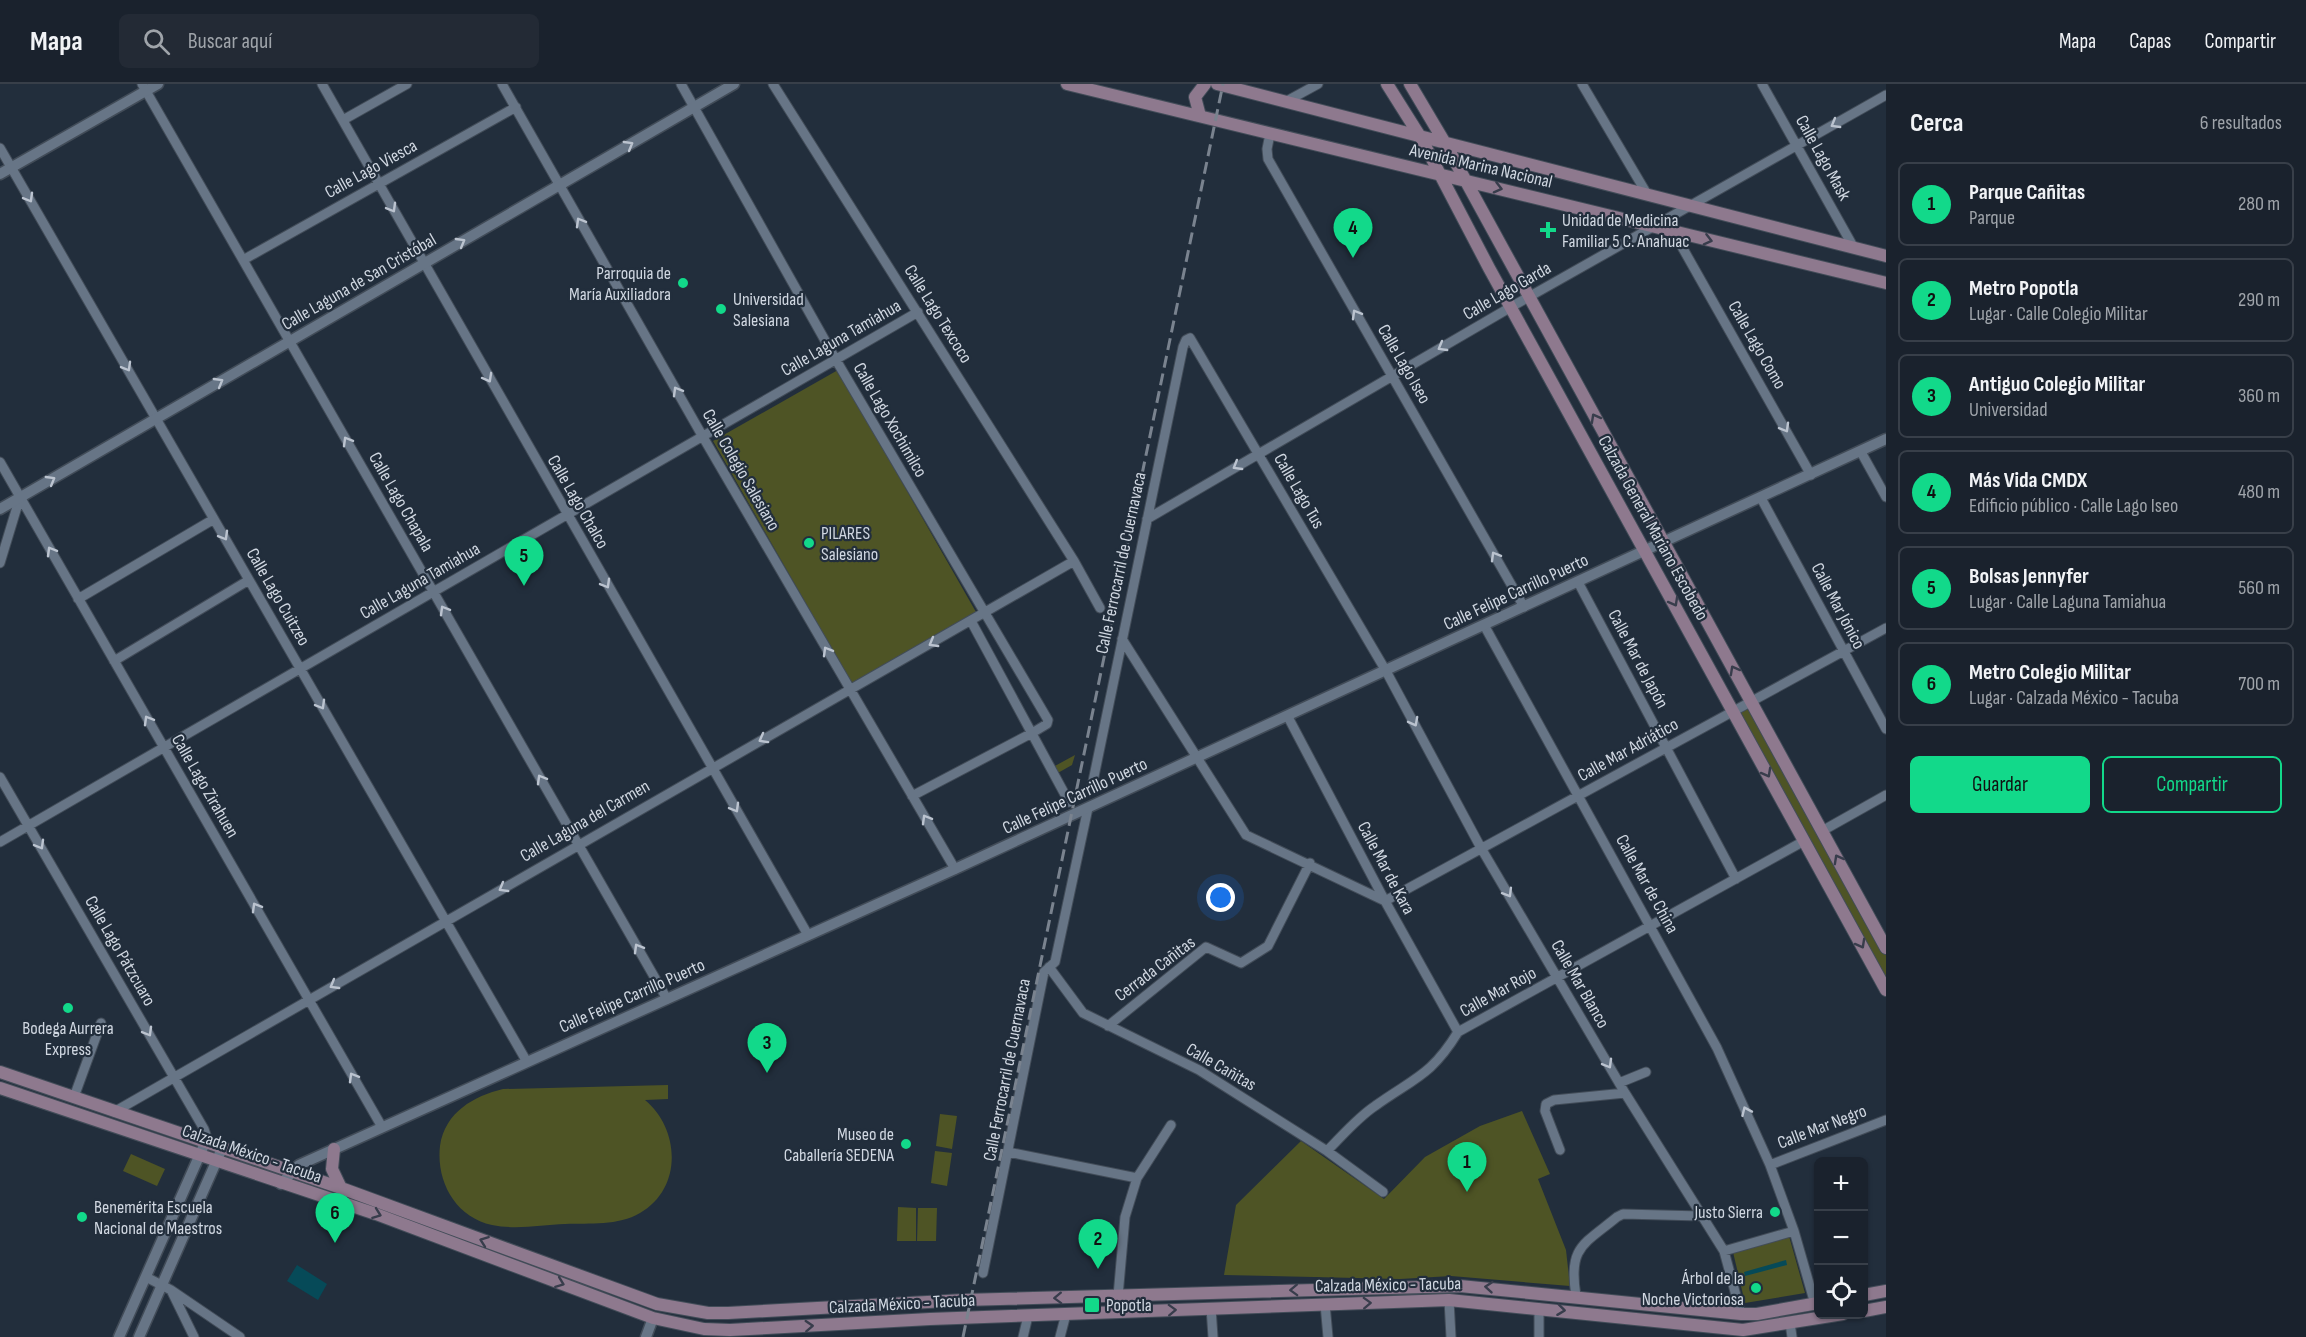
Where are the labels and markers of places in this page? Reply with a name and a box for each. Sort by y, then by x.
pin: 4 [1334,208,1372,258]
place label: Unidad de Medicina Familiar 5 C. Anahuac [1562,210,1689,252]
marker: Unidad de Medicina Familiar 5 C. Anahuac [1539,221,1557,239]
place label: Parroquia de María Auxiliadora [569,263,671,305]
marker: Parroquia de María Auxiliadora [676,276,690,290]
place label: Universidad Salesiana [733,289,804,331]
marker: Universidad Salesiana [714,302,728,316]
place label: PILARES Salesiano [821,523,878,565]
pin: 5 [504,536,544,586]
marker: PILARES Salesiano [802,536,816,550]
marker: Bodega Aurrera Express [61,1001,75,1015]
place label: Bodega Aurrera Express [22,1018,114,1060]
pin: 3 [748,1024,786,1073]
place label: Museo de Caballería SEDENA [784,1124,894,1166]
marker: Museo de Caballería SEDENA [899,1137,913,1151]
pin: 1 [1448,1142,1486,1192]
pin: 6 [316,1194,354,1243]
place label: Benemérita Escuela Nacional de Maestros [94,1197,222,1239]
place label: Justo Sierra [1693,1202,1763,1223]
marker: Justo Sierra [1768,1205,1782,1219]
marker: Benemérita Escuela Nacional de Maestros [75,1210,89,1224]
pin: 2 [1078,1220,1118,1269]
place label: Árbol de la Noche Victoriosa [1642,1268,1744,1310]
marker: Árbol de la Noche Victoriosa [1749,1281,1763,1295]
place label: Popotla [1106,1295,1152,1316]
marker: Popotla [1083,1296,1101,1314]

